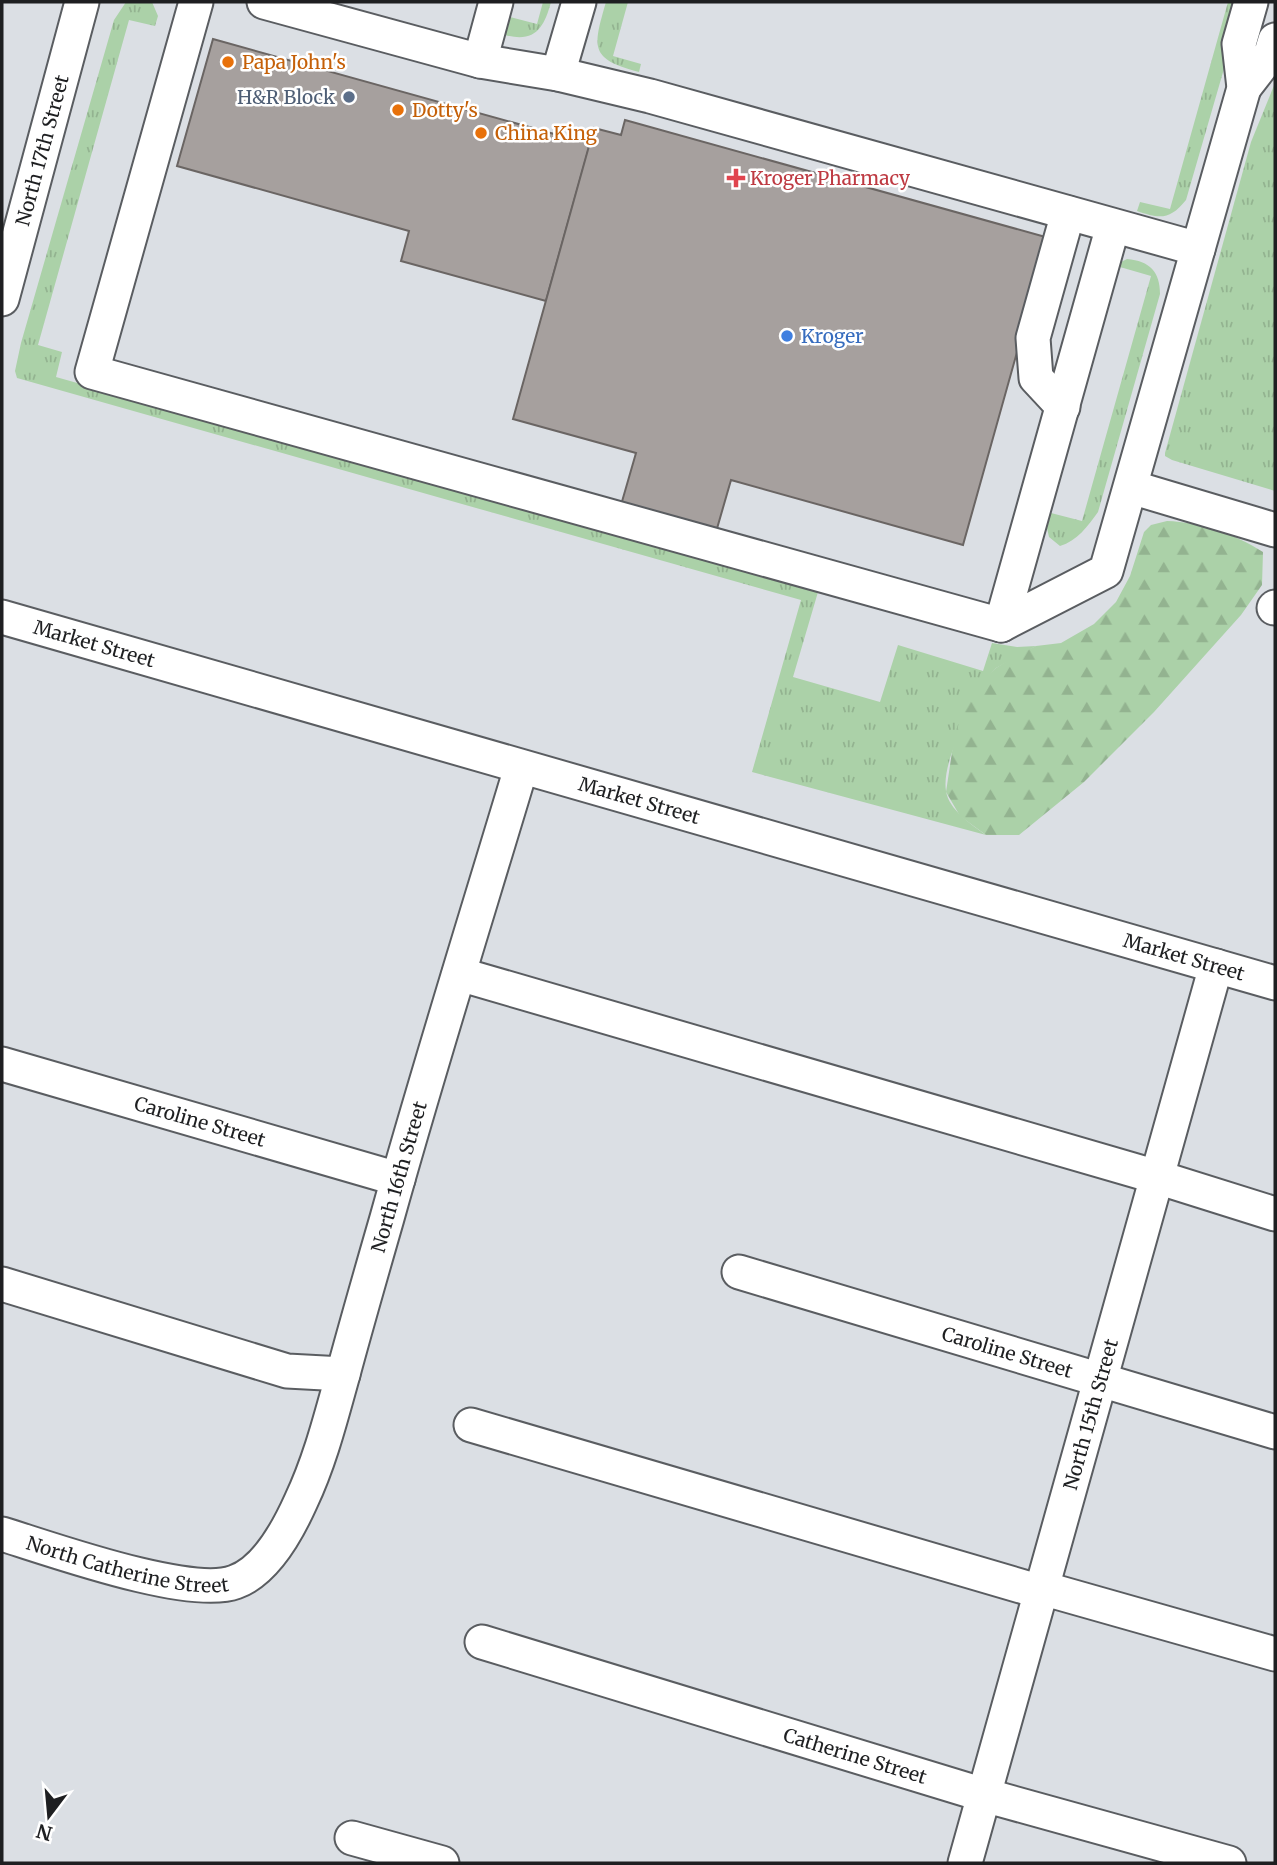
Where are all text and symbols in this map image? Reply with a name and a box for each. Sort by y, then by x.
place label: Papa John's [242,50,346,74]
marker: Papa John's [220,54,236,70]
street label: North 17th Street [10,72,74,228]
place label: H&R Block [237,85,335,109]
marker: H&R Block [341,89,357,105]
place label: Dotty's [412,98,478,122]
marker: Dotty's [390,102,406,118]
place label: China King [495,121,598,145]
marker: China King [473,125,489,141]
place label: Kroger Pharmacy [750,166,910,190]
marker: Kroger Pharmacy [728,170,744,186]
place label: Kroger [801,324,864,348]
marker: Kroger [779,328,795,344]
street label: Market Street [31,615,158,672]
street label: Market Street [576,771,703,829]
street label: Market Street [1121,928,1248,986]
street label: Caroline Street [132,1091,269,1152]
street label: North 16th Street [366,1098,432,1255]
street label: Caroline Street [939,1321,1076,1383]
street label: North 15th Street [1058,1335,1123,1492]
street label: North Catherine Street [23,1531,231,1598]
street label: Catherine Street [781,1723,930,1789]
north arrow [14,1781,84,1851]
text: N [34,1819,55,1846]

